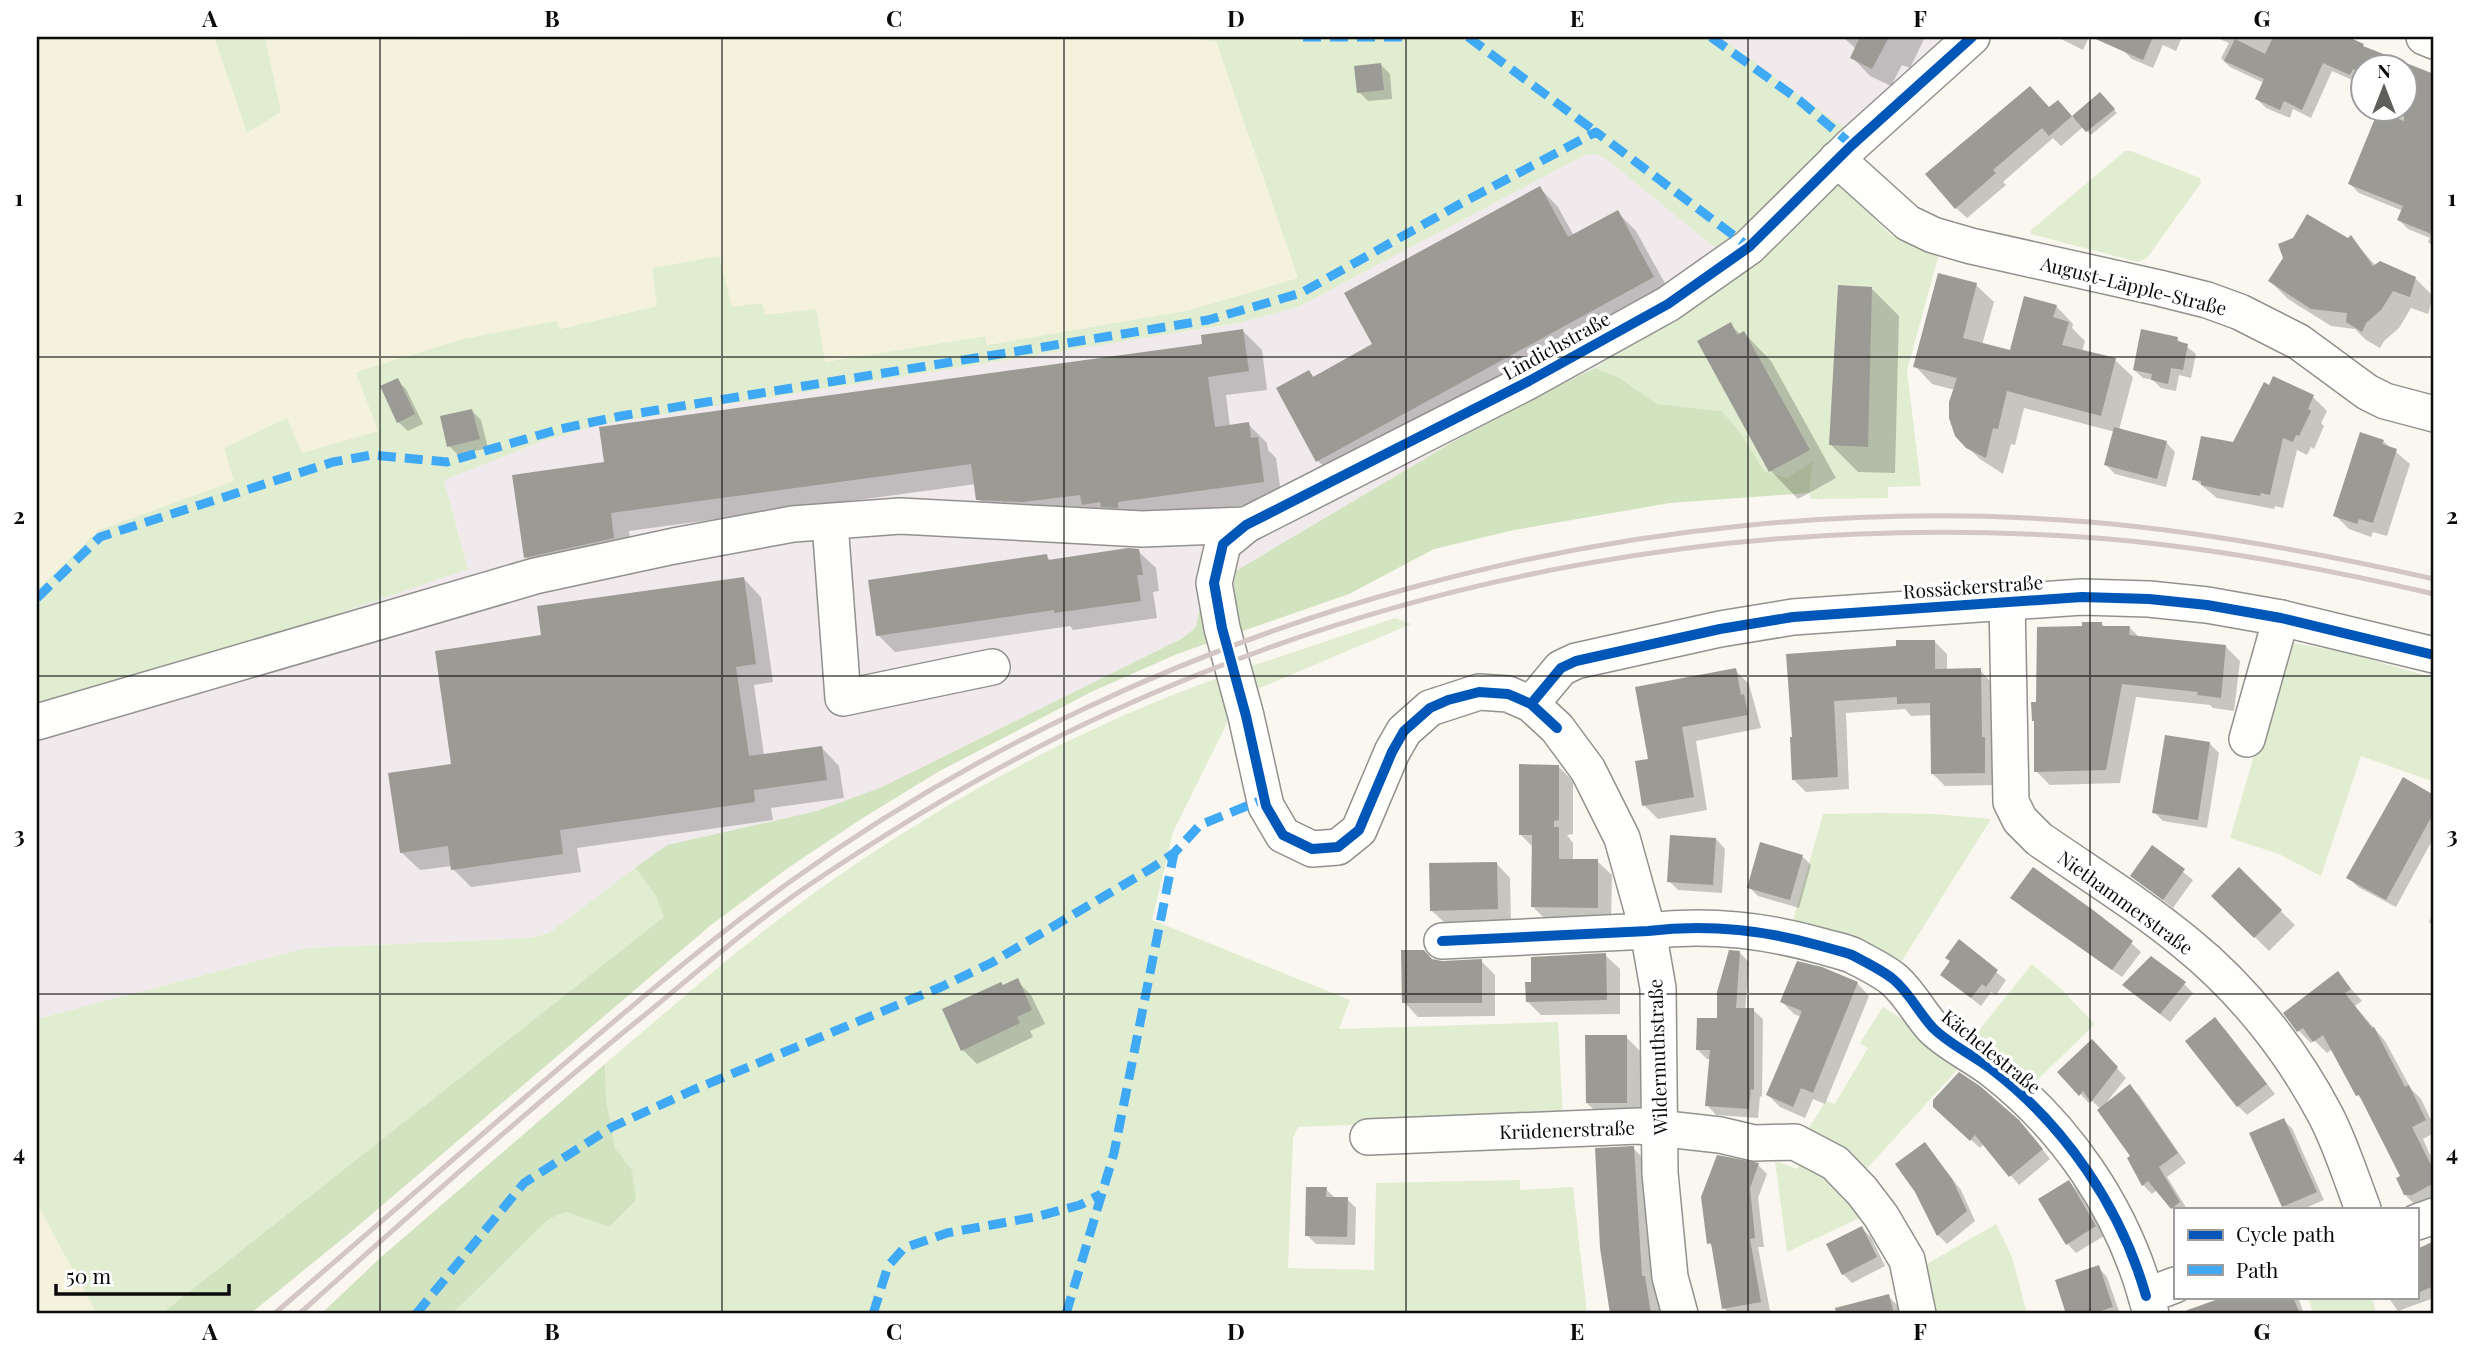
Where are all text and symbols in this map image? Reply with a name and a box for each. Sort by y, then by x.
text: A [201,2,218,33]
text: B [544,2,560,33]
text: C [886,2,902,33]
text: D [1227,2,1245,33]
text: E [1570,2,1584,33]
text: F [1913,2,1927,33]
text: G [2254,2,2271,33]
north arrow [2348,52,2418,122]
text: N [2377,57,2391,83]
text: 1 [15,181,24,212]
text: 1 [2448,181,2457,212]
street label: August-Läpple-Straße [2037,249,2230,321]
street label: Lindichstraße [1498,305,1614,385]
text: 2 [13,499,25,530]
text: 2 [2446,499,2458,530]
street label: Rossäckerstraße [1902,568,2044,604]
text: 3 [13,818,25,849]
text: 3 [2446,818,2458,849]
street label: Niethammerstraße [2053,844,2199,960]
street label: Wildermuthstraße [1641,978,1673,1137]
street label: Kächelestraße [1937,1003,2047,1099]
street label: Krüdenerstraße [1499,1114,1635,1144]
text: 4 [13,1136,25,1167]
text: 4 [2446,1136,2458,1167]
legend [2174,1208,2418,1298]
text: Cycle path [2236,1219,2336,1247]
scale bar [56,1253,229,1297]
text: Path [2236,1255,2279,1283]
text: 50 m [66,1261,112,1289]
text: A [201,1315,218,1346]
text: B [544,1315,560,1346]
text: C [886,1315,902,1346]
text: D [1227,1315,1245,1346]
text: E [1570,1315,1584,1346]
text: F [1913,1315,1927,1346]
text: G [2254,1315,2271,1346]

